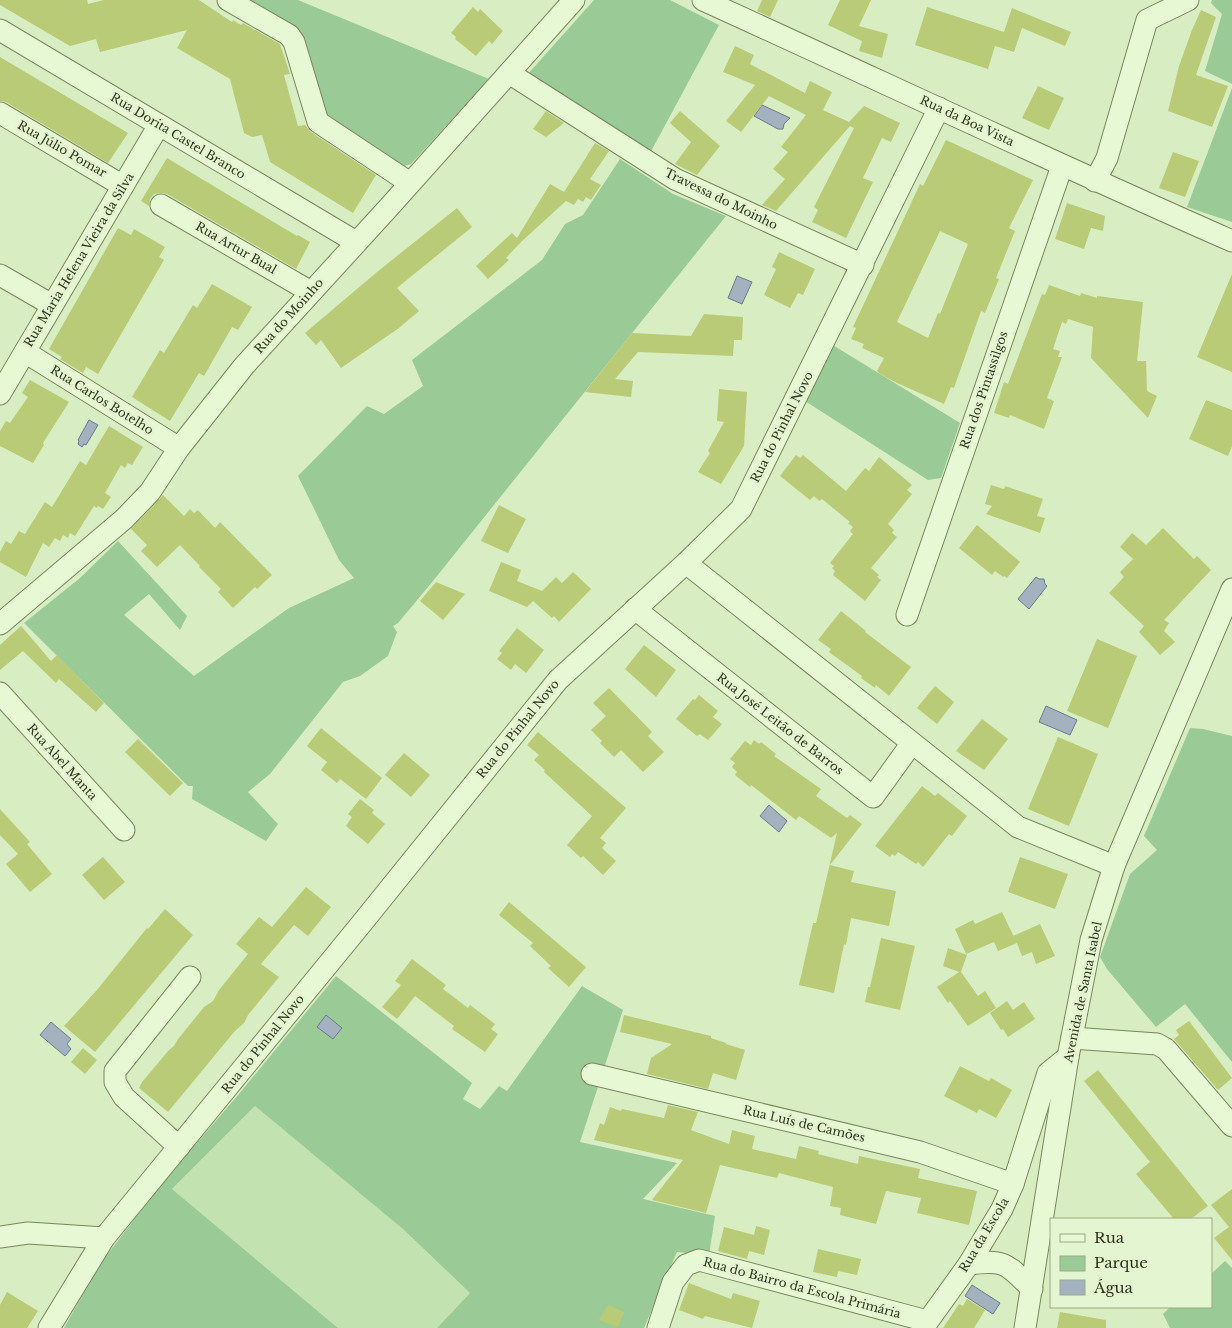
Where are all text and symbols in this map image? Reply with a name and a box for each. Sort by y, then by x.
street label: Rua Dorita Castel Branco [108,89,249,182]
street label: Rua da Boa Vista [918,92,1017,149]
street label: Rua Júlio Pomar [15,117,110,180]
street label: Travessa do Moinho [662,165,780,233]
street label: Rua Maria Helena Vieira da Silva [20,170,137,350]
street label: Rua Artur Bual [193,218,280,277]
street label: Rua do Moinho [251,275,326,356]
street label: Rua dos Pintassilgos [956,329,1011,451]
street label: Rua Carlos Botelho [48,362,157,437]
street label: Rua do Pinhal Novo [747,369,816,485]
street label: Rua José Leitão de Barros [714,670,847,778]
street label: Rua do Pinhal Novo [473,676,562,781]
street label: Rua Abel Manta [24,720,101,803]
street label: Avenida de Santa Isabel [1060,920,1105,1065]
street label: Rua do Pinhal Novo [218,991,307,1096]
street label: Rua Luís de Camões [742,1102,867,1145]
street label: Rua da Escola [955,1194,1012,1275]
legend [1050,1218,1212,1308]
text: Rua [1094,1228,1125,1247]
text: Parque [1094,1253,1148,1272]
street label: Rua do Bairro da Escola Primária [702,1254,903,1321]
text: Água [1093,1278,1134,1297]

